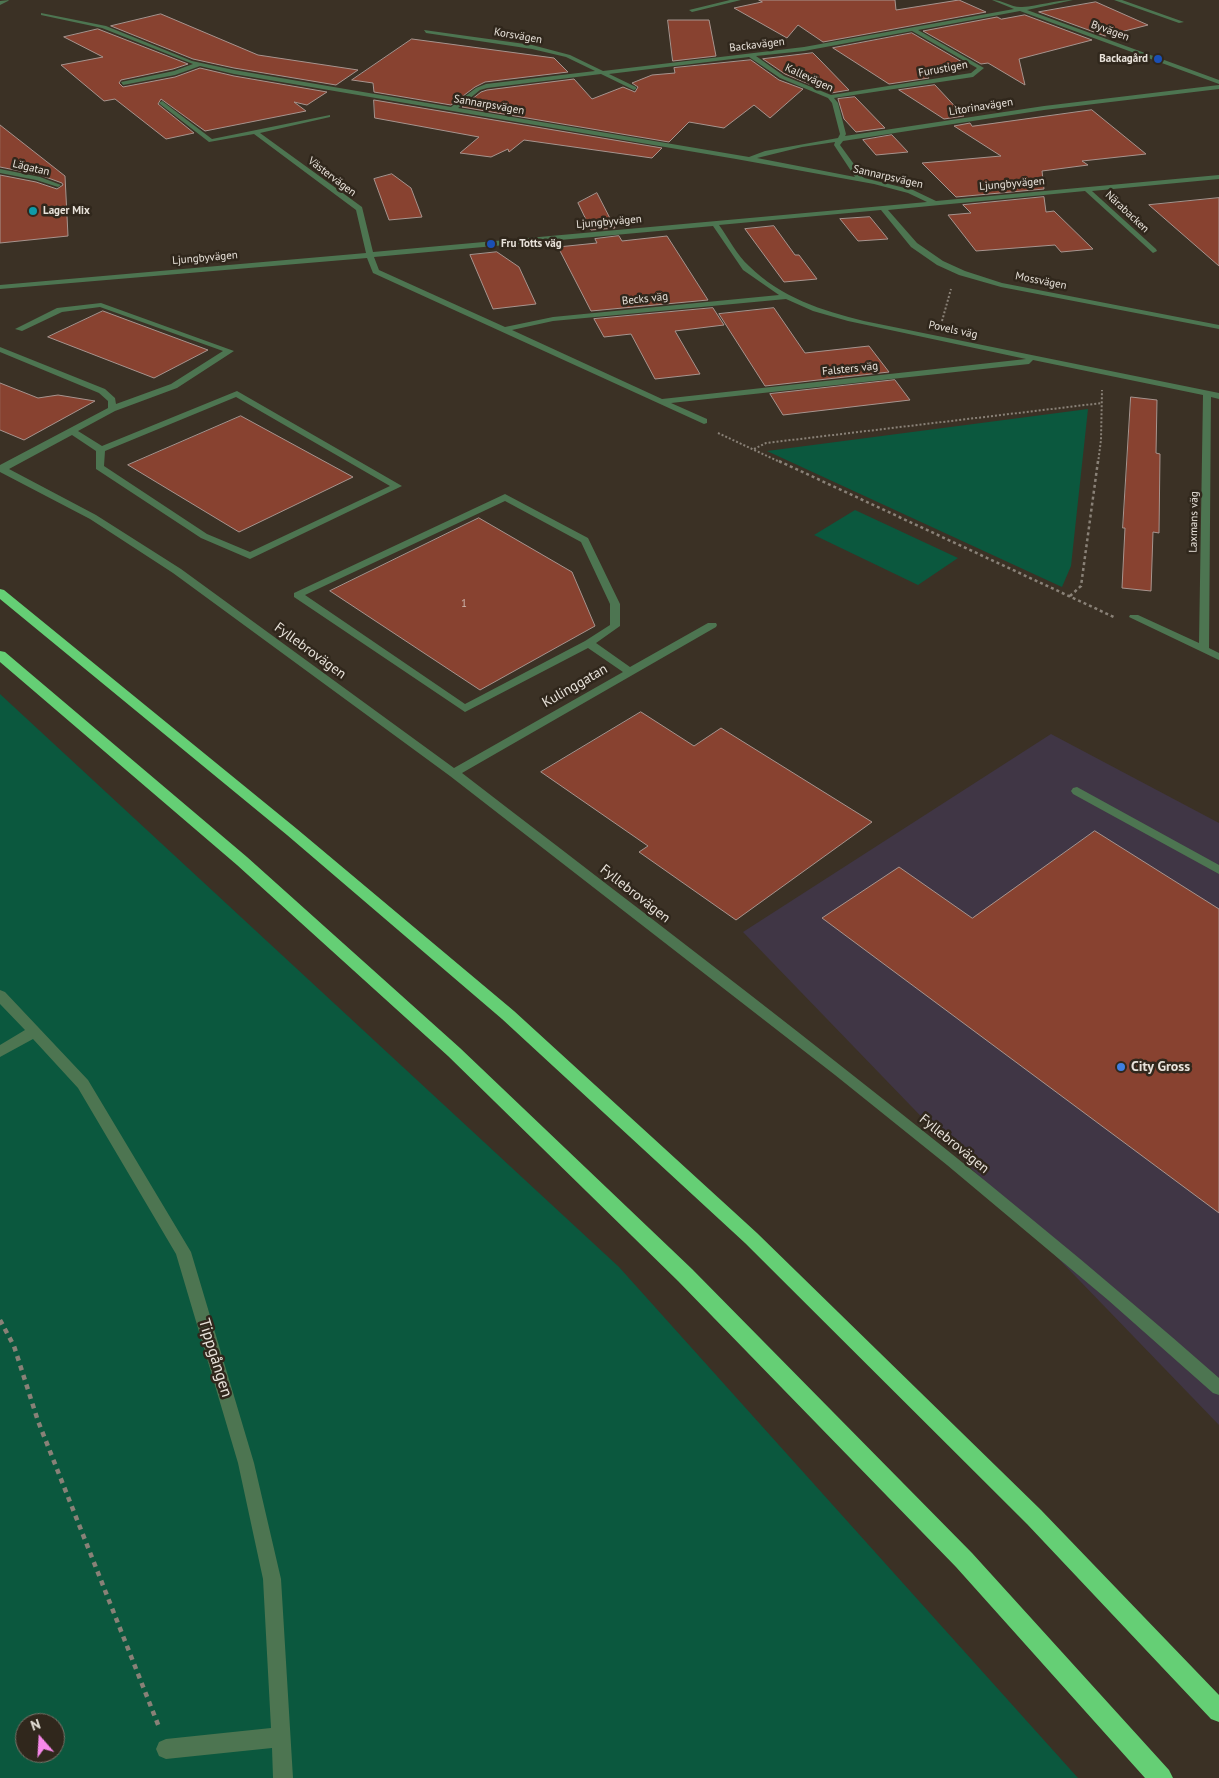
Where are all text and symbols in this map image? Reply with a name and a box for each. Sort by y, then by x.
street label: Byvägen [1089,18,1131,44]
street label: Korsvägen [493,25,543,47]
street label: Backavägen [728,35,786,55]
place label: Backagård [1099,52,1148,66]
marker: Backagård [1152,53,1164,65]
street label: Furustigen [917,58,969,80]
street label: Kallevägen [783,61,835,95]
street label: Sannarpsvägen [453,92,525,118]
street label: Litorinavägen [948,95,1014,119]
street label: Västervägen [305,155,359,199]
street label: Lägatan [11,157,51,179]
street label: Sannarpsvägen [852,163,924,191]
street label: Ljungbyvägen [979,175,1045,193]
street label: Närabacken [1102,188,1152,236]
place label: Lager Mix [43,204,90,218]
marker: Lager Mix [27,205,39,217]
street label: Ljungbyvägen [576,213,642,231]
place label: Fru Totts väg [501,237,562,251]
marker: Fru Totts väg [485,238,497,250]
street label: Ljungbyvägen [172,249,238,267]
street label: Mossvägen [1014,270,1068,292]
street label: Becks väg [621,290,669,308]
street label: Povels väg [927,318,979,342]
street label: Falsters väg [821,360,879,378]
street label: Laxmans väg [1187,491,1201,553]
house number: 1 [461,597,467,611]
street label: Fyllebrovägen [271,619,349,683]
street label: Kulinggatan [539,661,611,711]
street label: Fyllebrovägen [596,861,674,927]
place label: City Gross [1131,1059,1190,1075]
marker: City Gross [1115,1061,1127,1073]
street label: Fyllebrovägen [916,1111,992,1177]
street label: Tippgången [194,1316,236,1400]
north arrow [15,1713,65,1763]
text: N [28,1715,43,1735]

